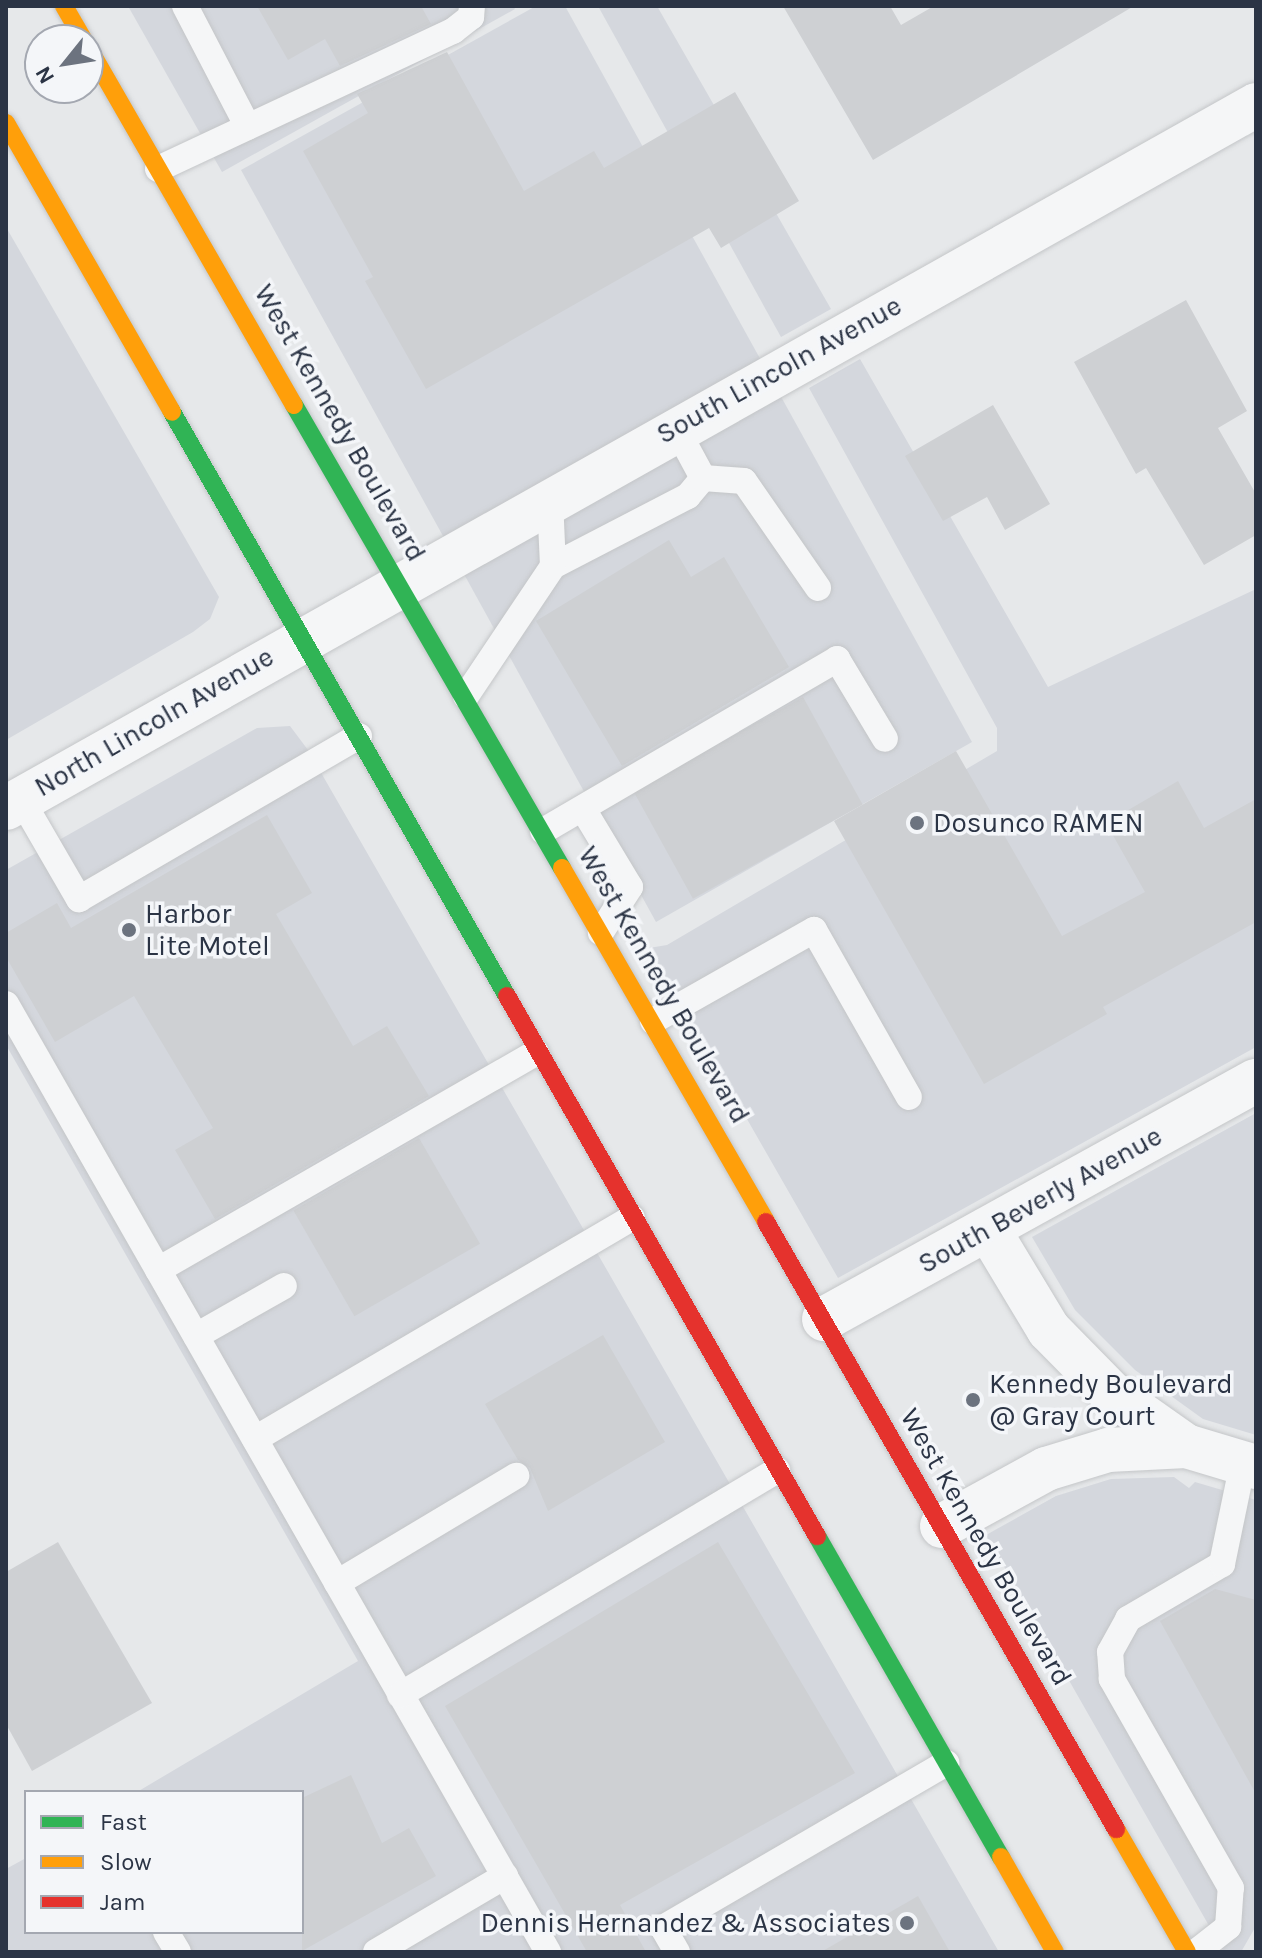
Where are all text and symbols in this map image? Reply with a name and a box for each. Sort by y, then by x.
north arrow [24,24,104,104]
text: N [30,62,60,88]
street label: West Kennedy Boulevard [247,278,433,568]
street label: South Lincoln Avenue [651,289,907,451]
street label: North Lincoln Avenue [29,640,279,804]
place label: Dosunco RAMEN [933,806,1144,840]
marker: Dosunco RAMEN [908,814,926,832]
street label: West Kennedy Boulevard [571,840,757,1130]
place label: Harbor Lite Motel [145,897,270,963]
marker: Harbor Lite Motel [120,921,138,939]
street label: South Beverly Avenue [912,1119,1168,1281]
place label: Kennedy Boulevard @ Gray Court [989,1367,1233,1433]
marker: Kennedy Boulevard @ Gray Court [964,1391,982,1409]
street label: West Kennedy Boulevard [893,1402,1079,1692]
legend [24,1790,304,1934]
text: Fast [100,1808,147,1836]
text: Slow [100,1848,152,1876]
text: Jam [100,1888,145,1916]
place label: Dennis Hernandez & Associates [480,1906,891,1940]
marker: Dennis Hernandez & Associates [898,1914,916,1932]

